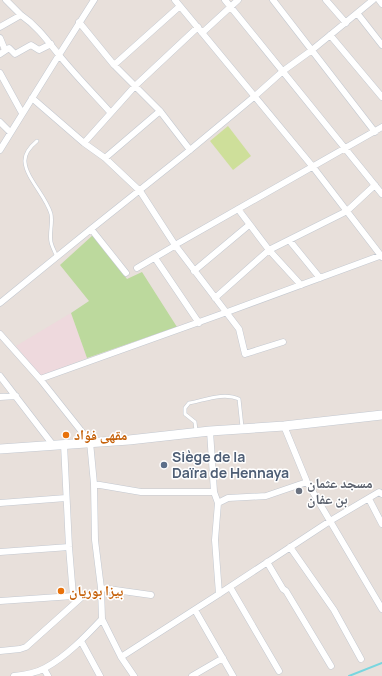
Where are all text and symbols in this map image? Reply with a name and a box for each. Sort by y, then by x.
place label: مقهى فؤاد [74,425,127,444]
marker: مقهى فؤاد [61,430,71,440]
place label: Siège de la Daïra de Hennaya [172,447,289,482]
marker: Siège de la Daïra de Hennaya [159,460,169,470]
place label: مسجد عثمان بن عفان [307,473,373,508]
marker: مسجد عثمان بن عفان [294,486,304,496]
place label: بيزا بوريان [69,581,124,600]
marker: بيزا بوريان [56,586,66,596]

